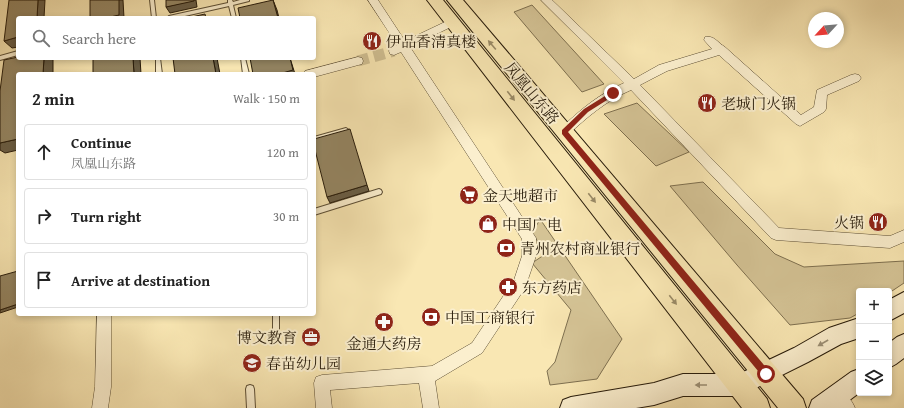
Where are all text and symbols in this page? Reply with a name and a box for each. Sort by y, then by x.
north arrow [808,12,844,48]
search box [16,16,316,60]
icon: search [30,27,52,49]
text: Search here [62,28,136,49]
restaurant icon: 伊品香清真楼 [361,30,383,52]
place label: 伊品香清真楼 [386,31,476,52]
one-way arrow [487,39,496,50]
street label: 凤凰山东路 [500,58,564,128]
route end [604,84,622,102]
text: 2 min [32,86,74,111]
text: Walk · 150 m [233,89,300,108]
one-way arrow [507,91,516,102]
restaurant icon: 老城门火锅 [696,92,718,114]
place label: 老城门火锅 [721,93,796,114]
text: Continue [71,132,132,153]
icon: ahead [33,141,55,163]
text: 120 m [267,143,299,162]
text: 凤凰山东路 [71,154,136,173]
supermarket icon: 金天地超市 [458,184,480,206]
place label: 金天地超市 [483,185,558,206]
one-way arrow [588,193,597,204]
icon: right [33,205,55,227]
text: Turn right [71,206,142,227]
text: 30 m [273,207,299,226]
restaurant icon: 火锅 [867,211,889,233]
place label: 火锅 [834,212,864,233]
shop icon: 中国广电 [477,213,499,235]
place label: 中国广电 [502,214,562,235]
bank icon: 青州农村商业银行 [495,237,517,259]
place label: 青州农村商业银行 [520,238,640,259]
icon: arrive [33,269,55,291]
text: Arrive at destination [71,270,210,291]
pharmacy icon: 东方药店 [497,276,519,298]
place label: 东方药店 [522,277,582,298]
map controls [856,288,892,396]
button: + [856,288,892,324]
one-way arrow [669,295,677,306]
bank icon: 中国工商银行 [420,306,442,328]
place label: 中国工商银行 [445,307,535,328]
pharmacy icon: 金通大药房 [373,311,395,333]
button: − [856,324,892,360]
office icon: 博文教育 [300,326,322,348]
place label: 博文教育 [237,327,297,348]
place label: 金通大药房 [346,333,422,354]
one-way arrow [817,339,829,346]
school or university icon: 春苗幼儿园 [241,352,263,374]
place label: 春苗幼儿园 [266,353,341,374]
button: layers [856,360,892,396]
route start [757,365,775,383]
one-way arrow [694,382,707,388]

